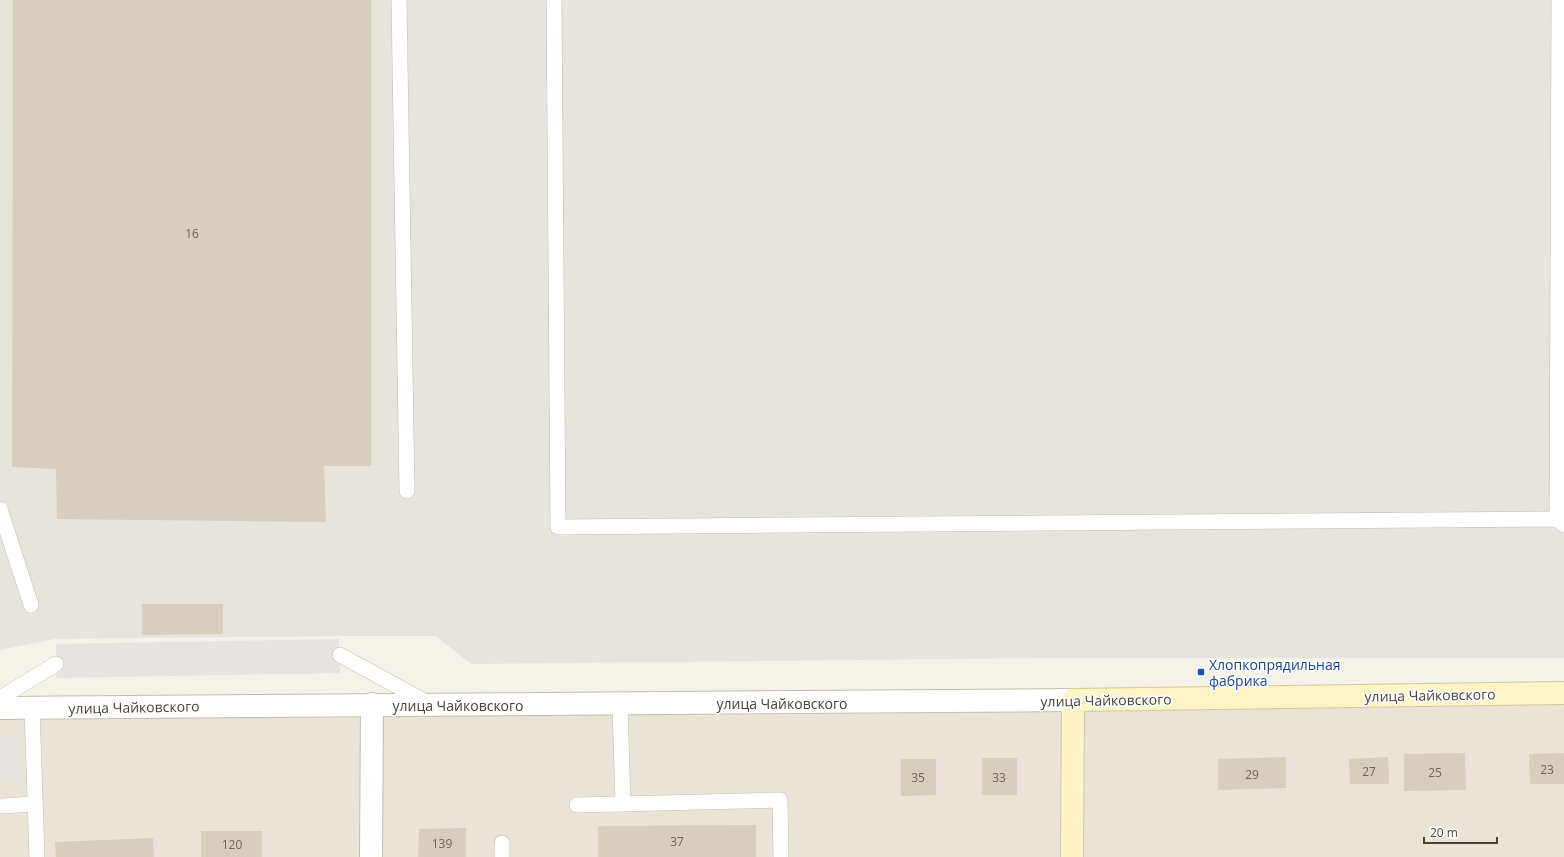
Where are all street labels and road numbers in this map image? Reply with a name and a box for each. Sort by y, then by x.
street label: улица Чайковского [1364,684,1496,706]
street label: улица Чайковского [1040,689,1172,711]
street label: улица Чайковского [716,694,848,713]
street label: улица Чайковского [68,696,200,718]
street label: улица Чайковского [392,696,524,715]

